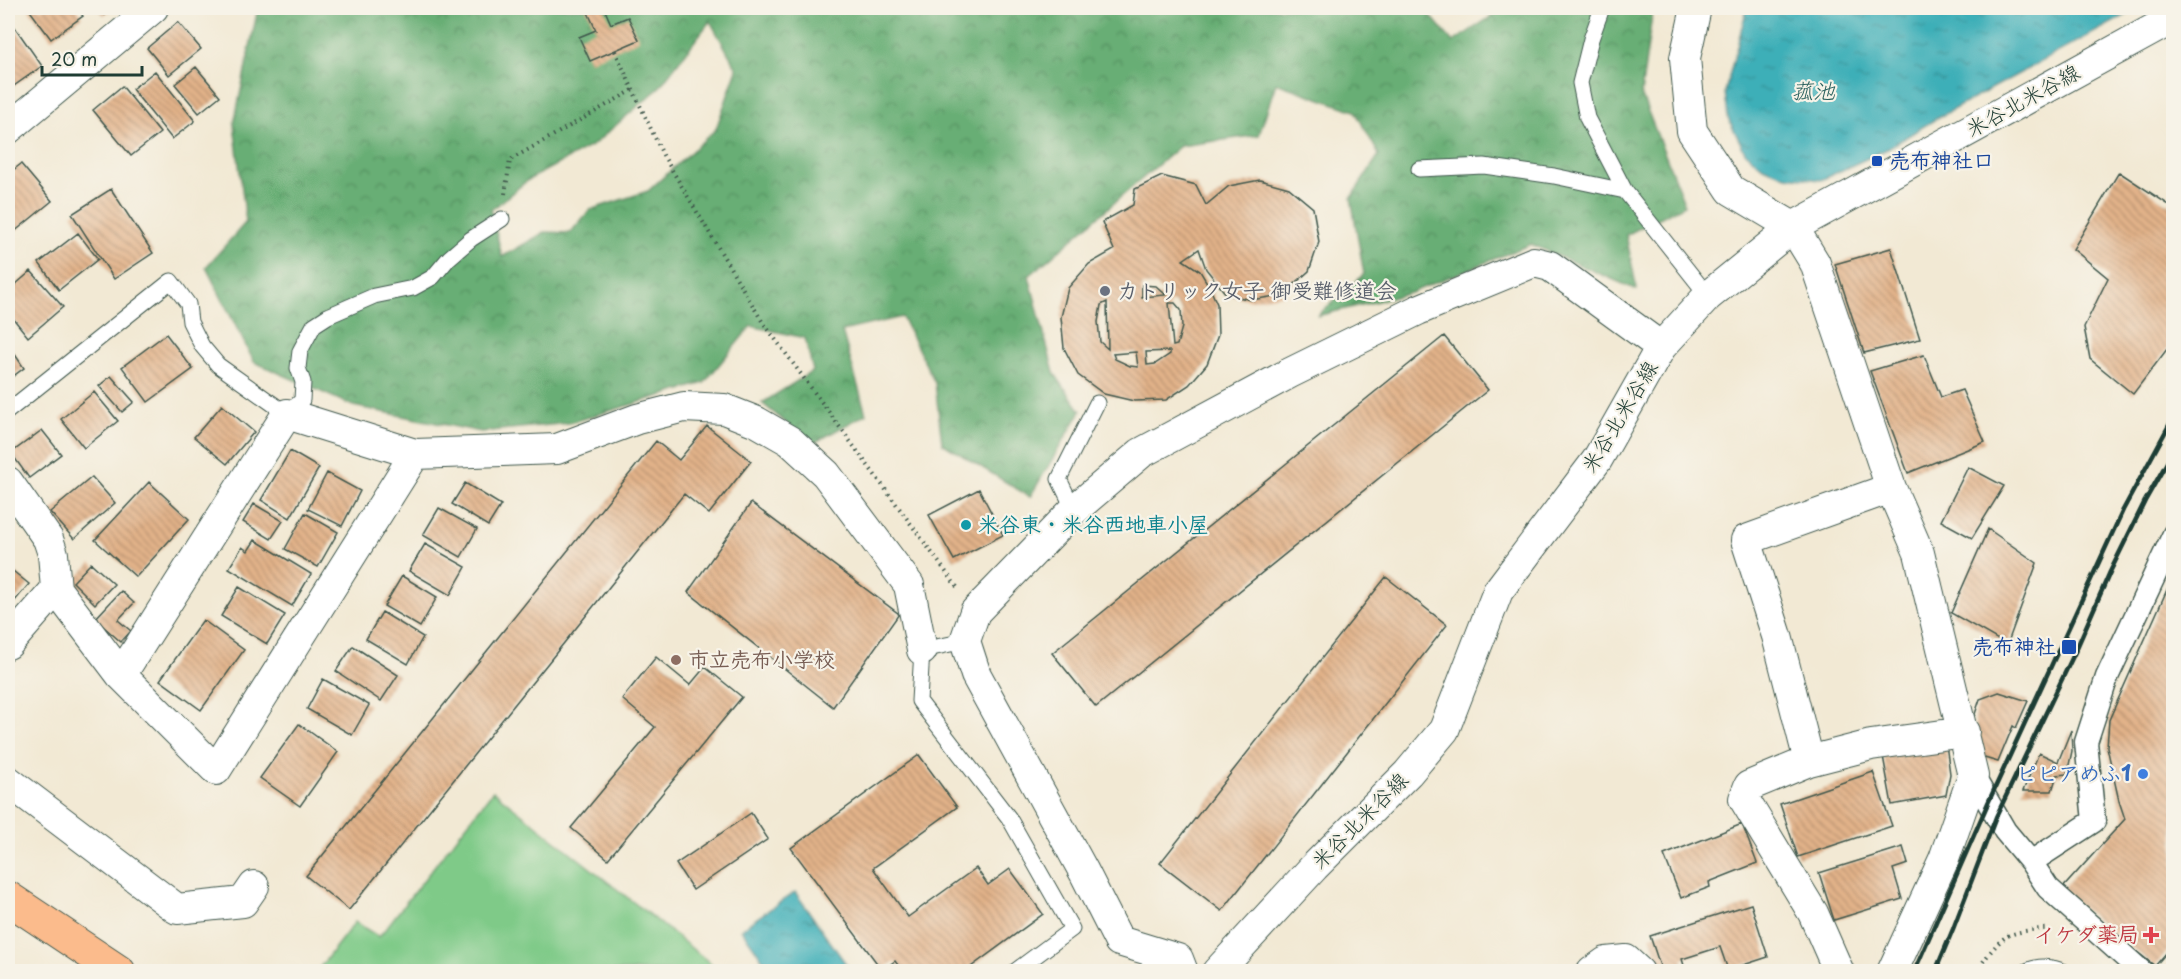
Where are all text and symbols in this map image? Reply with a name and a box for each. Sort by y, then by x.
scale bar [42,39,142,77]
text: 20 m [51,45,97,72]
street label: 米谷北米谷線 [1959,55,2085,144]
water label: 菰池 [1791,73,1836,106]
place label: 売布神社口 [1889,143,1994,175]
marker: 売布神社口 [1870,154,1884,168]
place label: カトリック女子 御受難修道会 [1117,273,1397,305]
marker: カトリック女子 御受難修道会 [1098,284,1112,298]
street label: 米谷北米谷線 [1572,354,1664,478]
place label: 米谷東・米谷西地車小屋 [978,507,1209,539]
marker: 米谷東・米谷西地車小屋 [959,518,973,532]
place label: 売布神社 [1972,629,2056,661]
marker: 売布神社 [2060,638,2078,656]
place label: 市立売布小学校 [688,642,835,674]
marker: 市立売布小学校 [669,653,683,667]
place label: ピピアめふ1 [2016,756,2131,788]
street label: 米谷北米谷線 [1303,764,1414,875]
marker: ピピアめふ1 [2136,767,2150,781]
place label: イケダ薬局 [2034,917,2139,949]
marker: イケダ薬局 [2144,928,2158,942]

